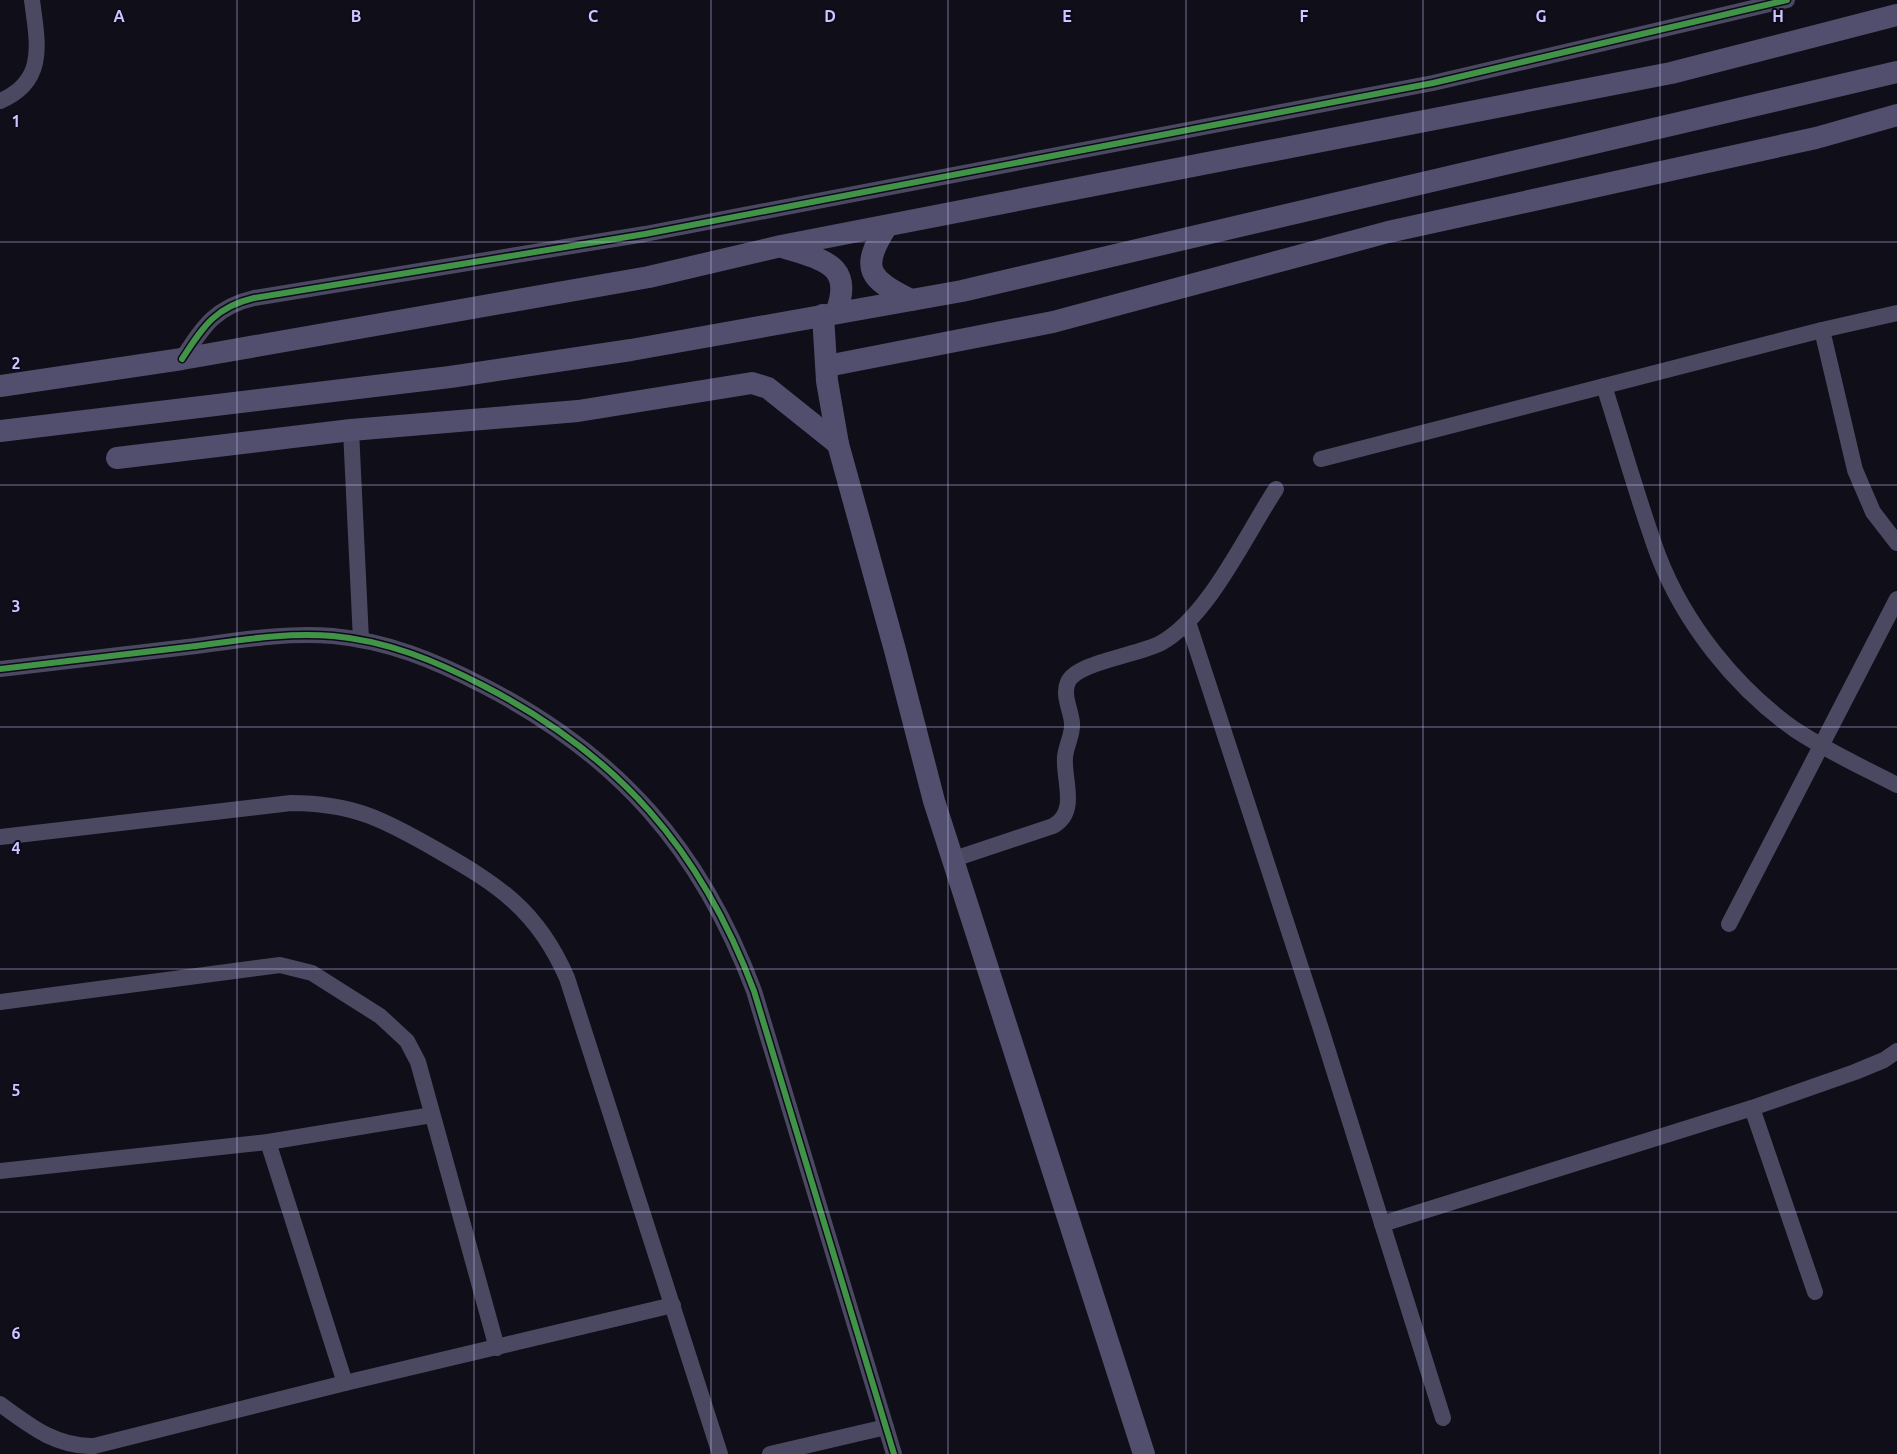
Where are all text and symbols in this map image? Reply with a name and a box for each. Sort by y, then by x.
text: A [113,7,125,25]
text: B [351,7,361,25]
text: C [588,7,598,25]
text: D [824,7,836,25]
text: E [1062,7,1072,25]
text: F [1300,7,1309,25]
text: G [1535,7,1547,25]
text: H [1772,7,1784,25]
text: 1 [11,112,21,130]
text: 2 [11,354,21,372]
text: 3 [11,597,21,615]
text: 4 [11,839,21,857]
text: 5 [11,1081,21,1099]
text: 6 [11,1324,21,1342]

